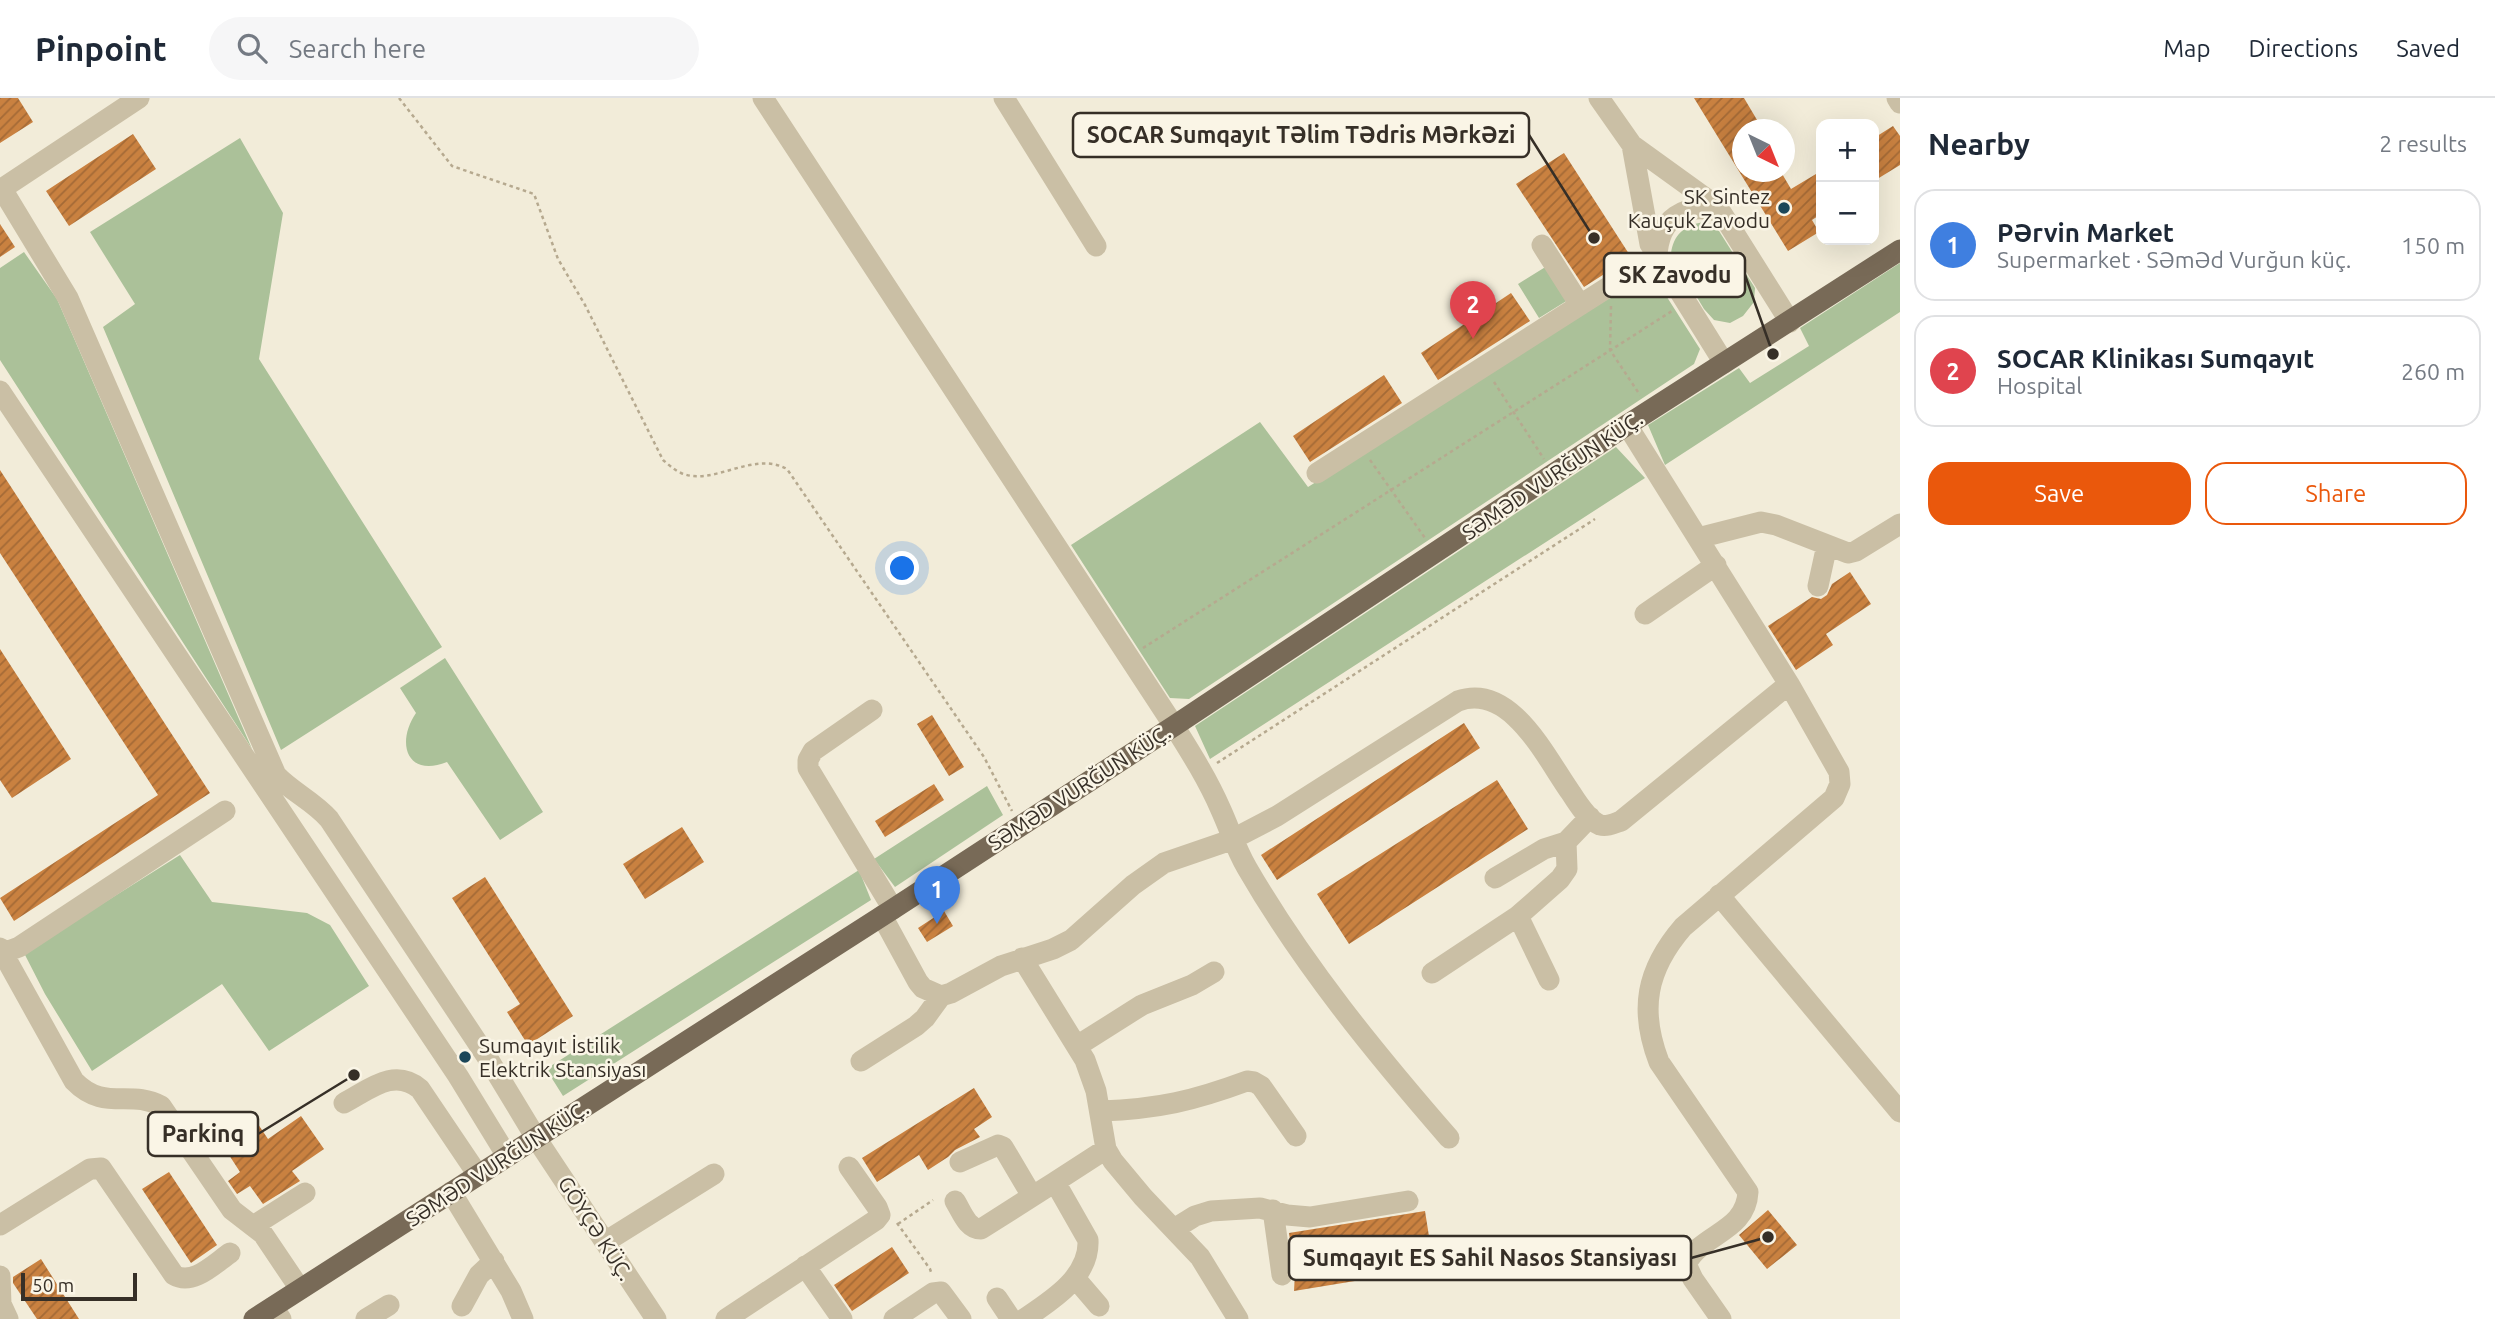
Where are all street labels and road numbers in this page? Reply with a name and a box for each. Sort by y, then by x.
street label: SƏMƏD VURĞUN KÜÇ. [1457,406,1647,544]
street label: SƏMƏD VURĞUN KÜÇ. [983,719,1175,855]
street label: SƏMƏD VURĞUN KÜÇ. [401,1095,593,1231]
street label: GÖYÇƏ KÜÇ. [554,1172,638,1284]

